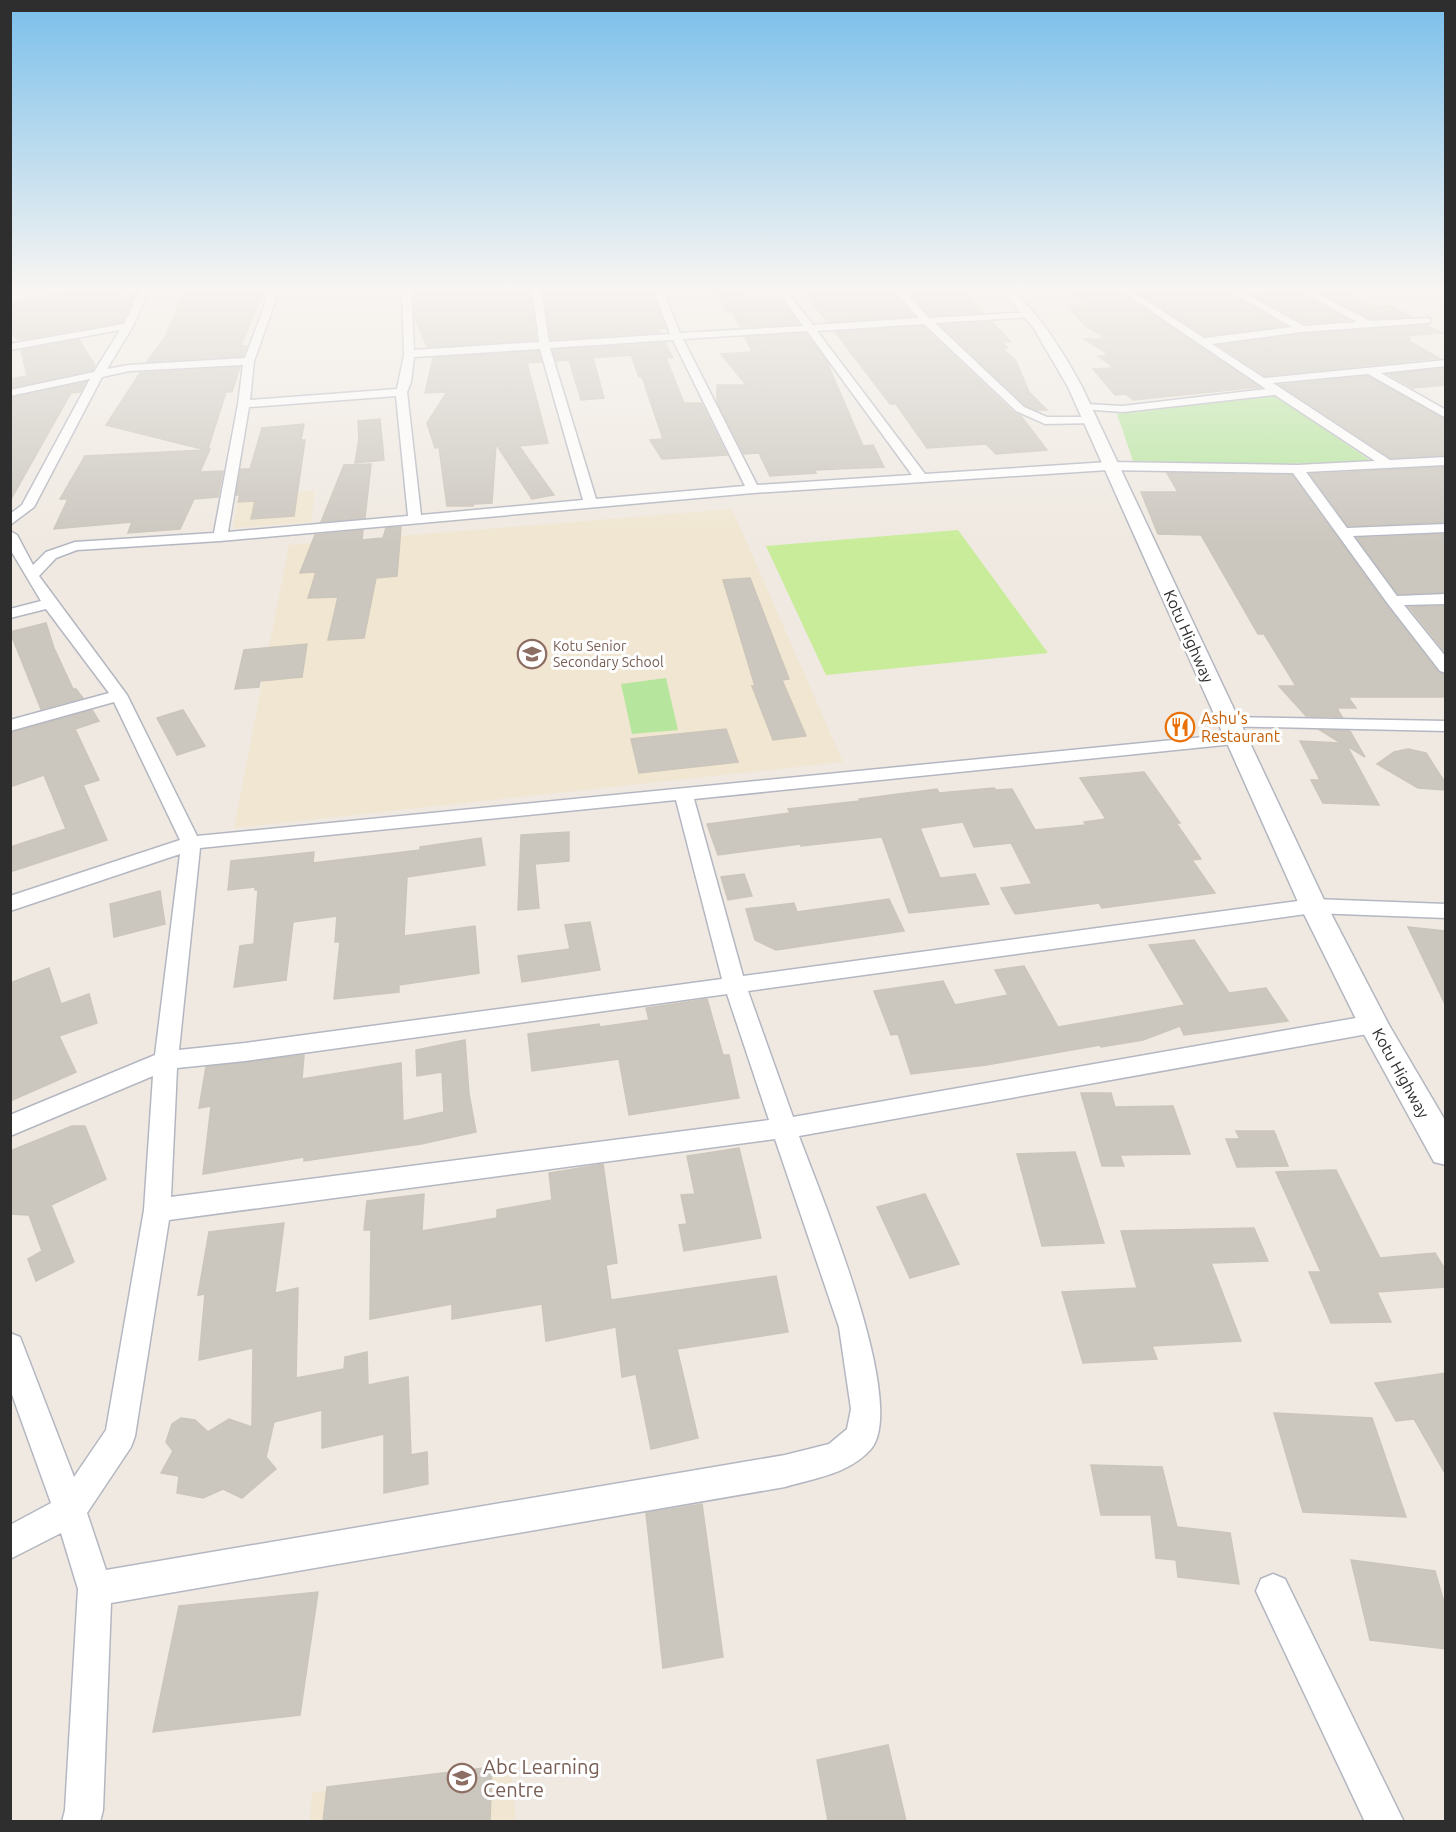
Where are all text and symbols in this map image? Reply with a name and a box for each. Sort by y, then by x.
street label: Kotu Highway [1161,587,1218,685]
school or university icon: Kotu Senior Secondary School [516,638,548,670]
place label: Kotu Senior Secondary School [553,638,664,670]
place label: Ashu's Restaurant [1201,709,1281,745]
restaurant icon: Ashu's Restaurant [1164,711,1196,743]
street label: Kotu Highway [1369,1025,1433,1121]
place label: Abc Learning Centre [483,1755,600,1801]
school or university icon: Abc Learning Centre [446,1762,478,1794]

